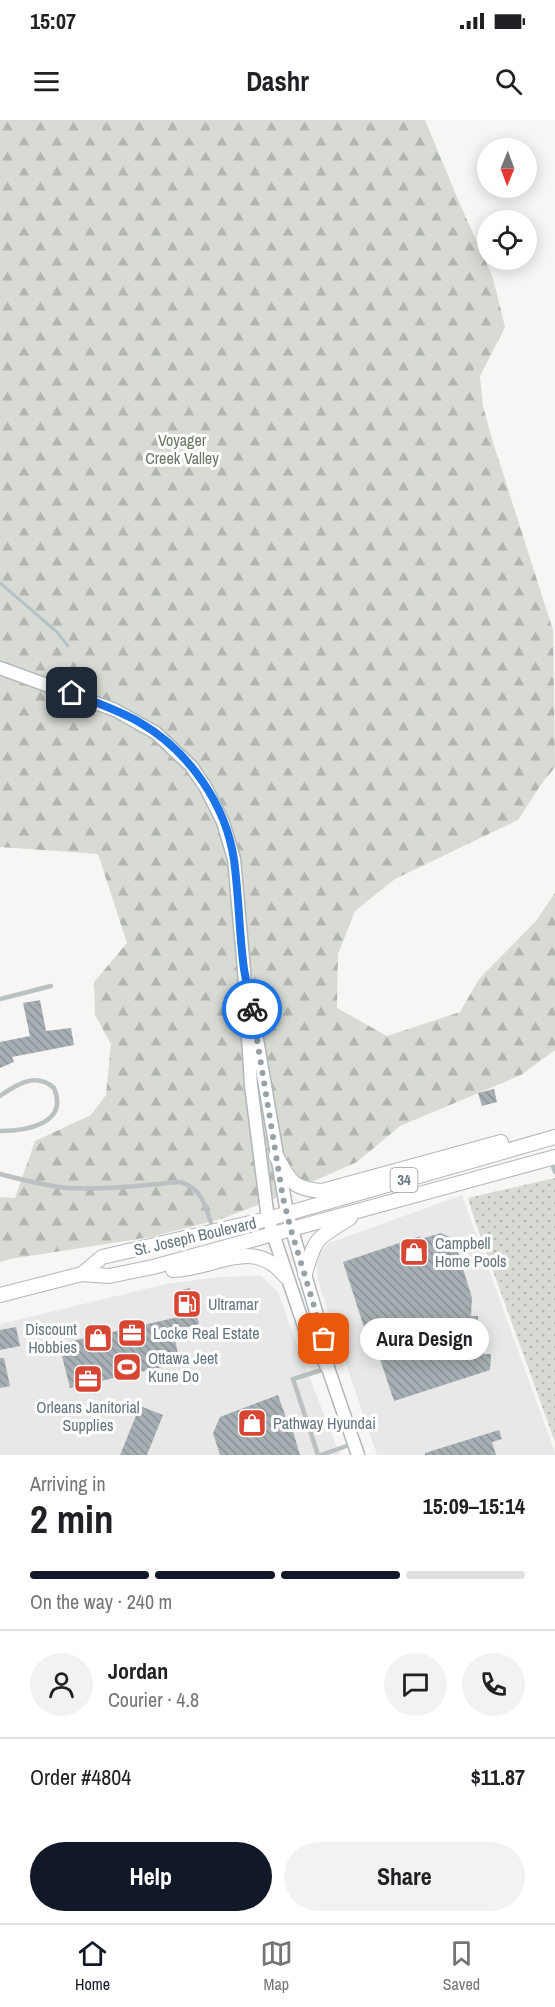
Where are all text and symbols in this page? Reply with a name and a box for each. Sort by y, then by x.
text: 15:07 [30,6,76,36]
text: Dashr [246,63,309,99]
icon: menu [30,65,63,98]
icon: search [492,65,525,98]
north arrow [477,138,537,198]
map controls [477,138,537,270]
button: locate [477,210,537,270]
park label: Voyager Creek Valley [145,429,219,469]
pin [46,667,97,718]
icon: home [55,676,88,709]
courier [222,979,282,1039]
icon: bike [236,993,269,1026]
road number: 34 [390,1168,418,1192]
street label: St. Joseph Boulevard [132,1211,258,1261]
place label: Campbell Home Pools [435,1232,506,1272]
shop icon: Campbell Home Pools [398,1236,430,1268]
fuel station icon: Ultramar [171,1288,203,1320]
place label: Ultramar [208,1293,259,1315]
pin [298,1313,349,1364]
office icon: Locke Real Estate [116,1317,148,1349]
place label: Discount Hobbies [25,1318,77,1358]
callout: Aura Design [360,1318,489,1360]
shop icon: Discount Hobbies [82,1322,114,1354]
place label: Locke Real Estate [153,1322,259,1344]
icon: bag [307,1322,340,1355]
text: Aura Design [376,1325,473,1352]
place label: Ottawa Jeet Kune Do [148,1347,218,1387]
sports icon: Ottawa Jeet Kune Do [111,1351,143,1383]
office icon: Orleans Janitorial Supplies [72,1363,104,1395]
place label: Orleans Janitorial Supplies [36,1396,140,1436]
shop icon: Pathway Hyundai [236,1407,268,1439]
place label: Pathway Hyundai [273,1412,376,1434]
text: Arriving in [30,1470,106,1497]
text: 15:09–15:14 [423,1491,525,1521]
text: 2 min [30,1493,114,1545]
text: On the way · 240 m [30,1588,172,1615]
button: person [30,1653,93,1716]
button: chat [384,1653,447,1716]
button: phone [462,1653,525,1716]
text: Jordan [108,1656,168,1686]
text: Courier · 4.8 [108,1686,199,1713]
text: Order #4804 [30,1762,131,1792]
text: $11.87 [471,1762,525,1792]
button: Help [30,1842,272,1911]
button: Share [284,1842,525,1911]
tab: Home [75,1937,110,1995]
tab: Map [260,1937,293,1995]
tab: Saved [443,1937,480,1995]

